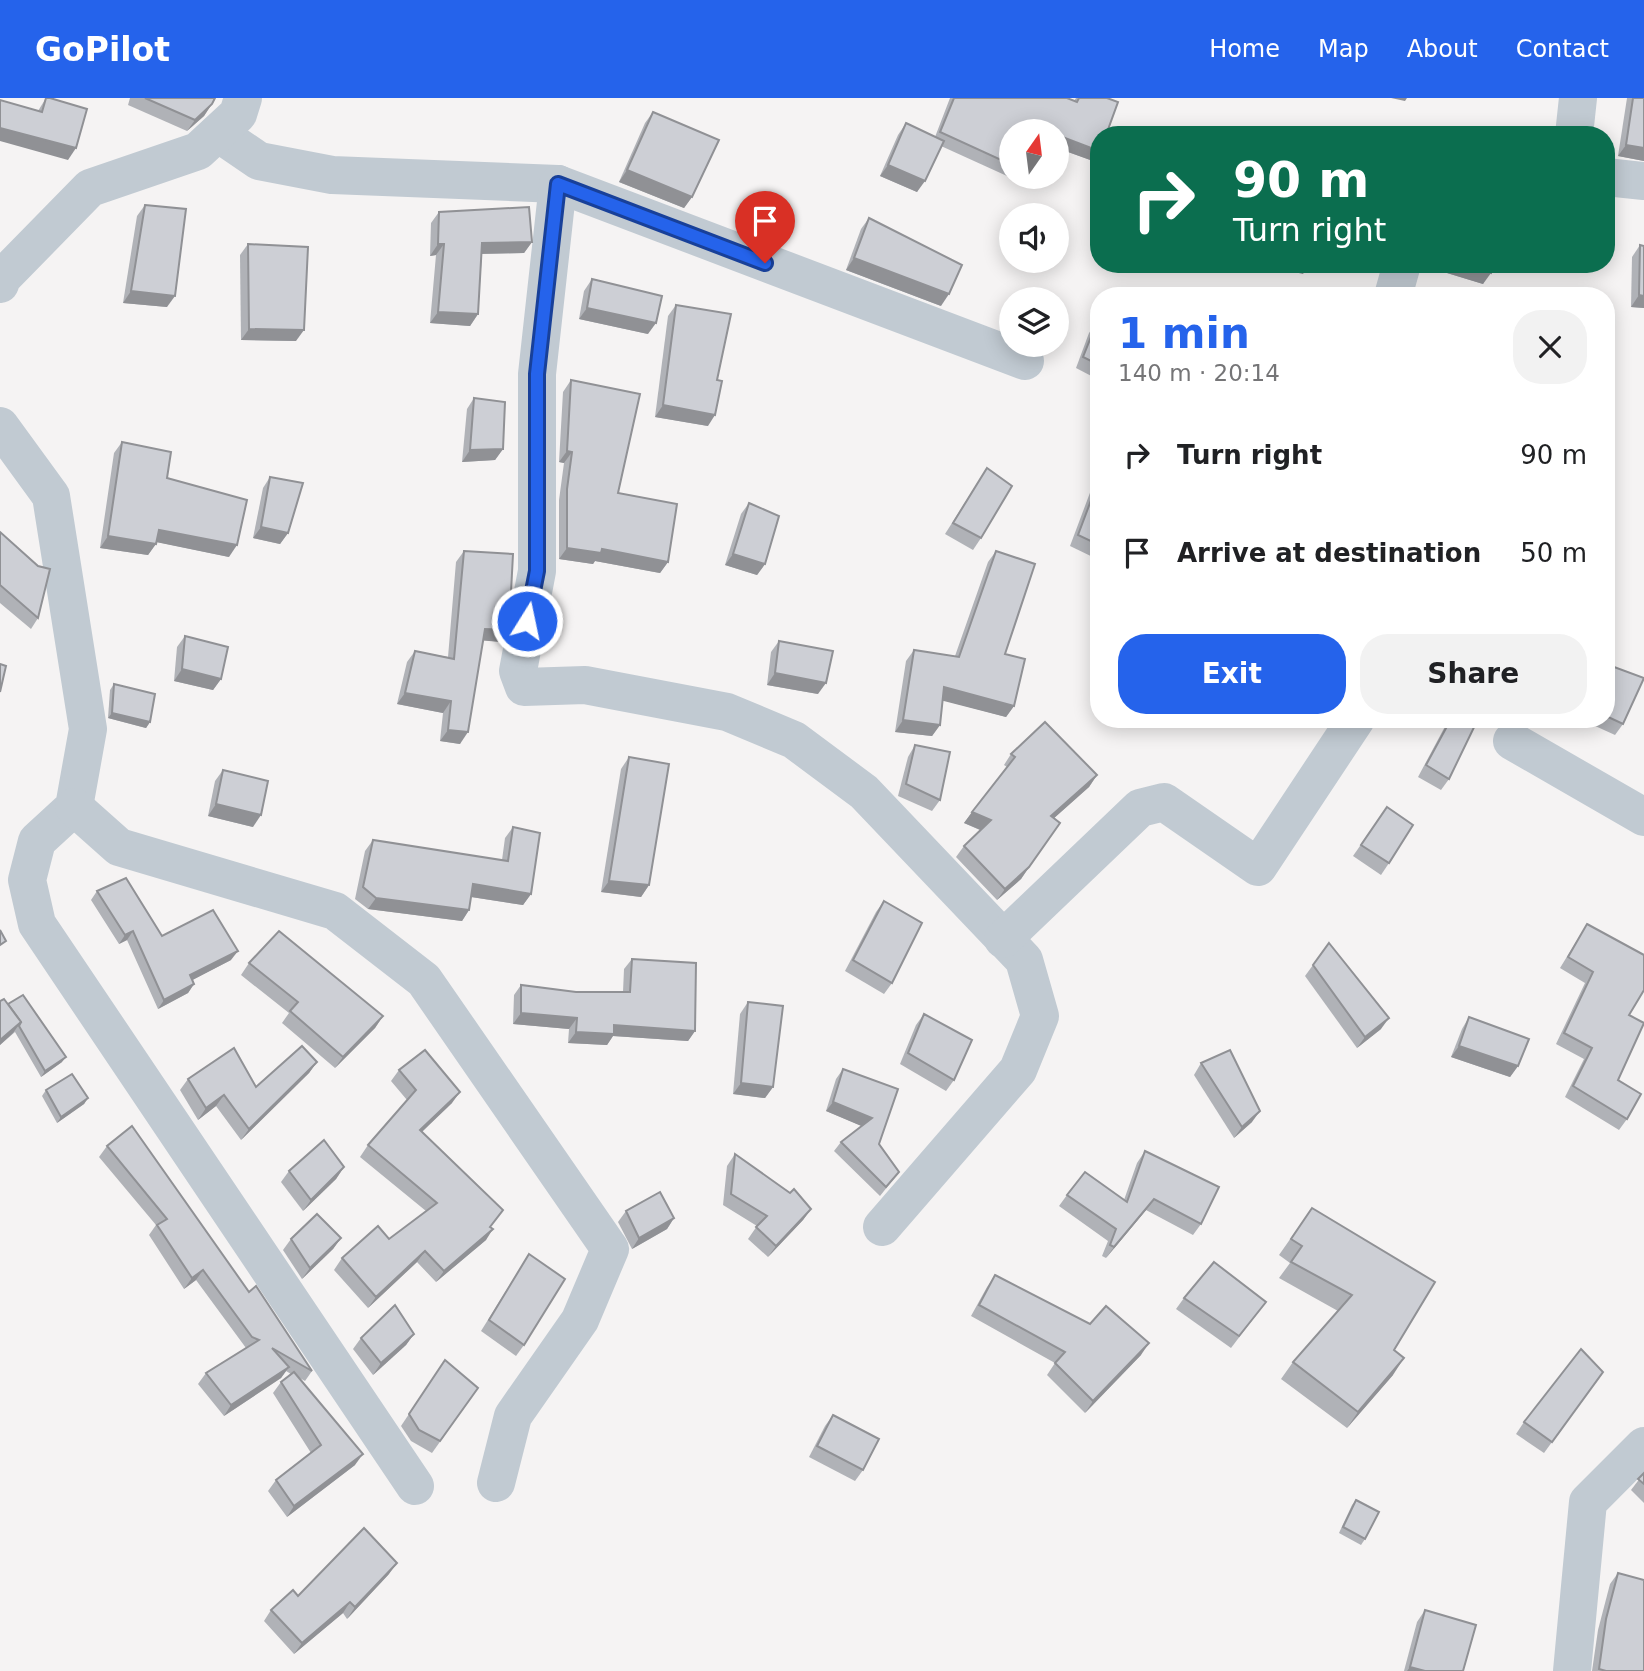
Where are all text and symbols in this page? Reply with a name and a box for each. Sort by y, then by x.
text: GoPilot [35,30,170,69]
text: Home [1209,35,1280,63]
text: Map [1318,35,1369,63]
text: About [1407,35,1478,63]
text: Contact [1516,35,1609,63]
north arrow [999,119,1069,189]
map controls [999,119,1069,357]
text: 90 m [1233,152,1369,209]
icon: right [1118,154,1209,245]
pin [735,191,795,263]
icon: arrive [746,202,784,240]
button: sound [999,203,1069,273]
text: Turn right [1233,211,1386,249]
button: layers [999,287,1069,357]
text: 1 min [1118,309,1250,358]
button: close [1513,310,1587,384]
text: 140 m · 20:14 [1118,360,1280,386]
icon: right [1118,436,1156,474]
text: Turn right [1177,440,1322,470]
text: 90 m [1520,440,1587,470]
icon: arrive [1118,534,1156,572]
text: Arrive at destination [1177,538,1481,568]
text: 50 m [1520,538,1587,568]
position arrow [490,584,564,658]
button: Exit [1118,634,1346,714]
button: Share [1360,634,1587,714]

